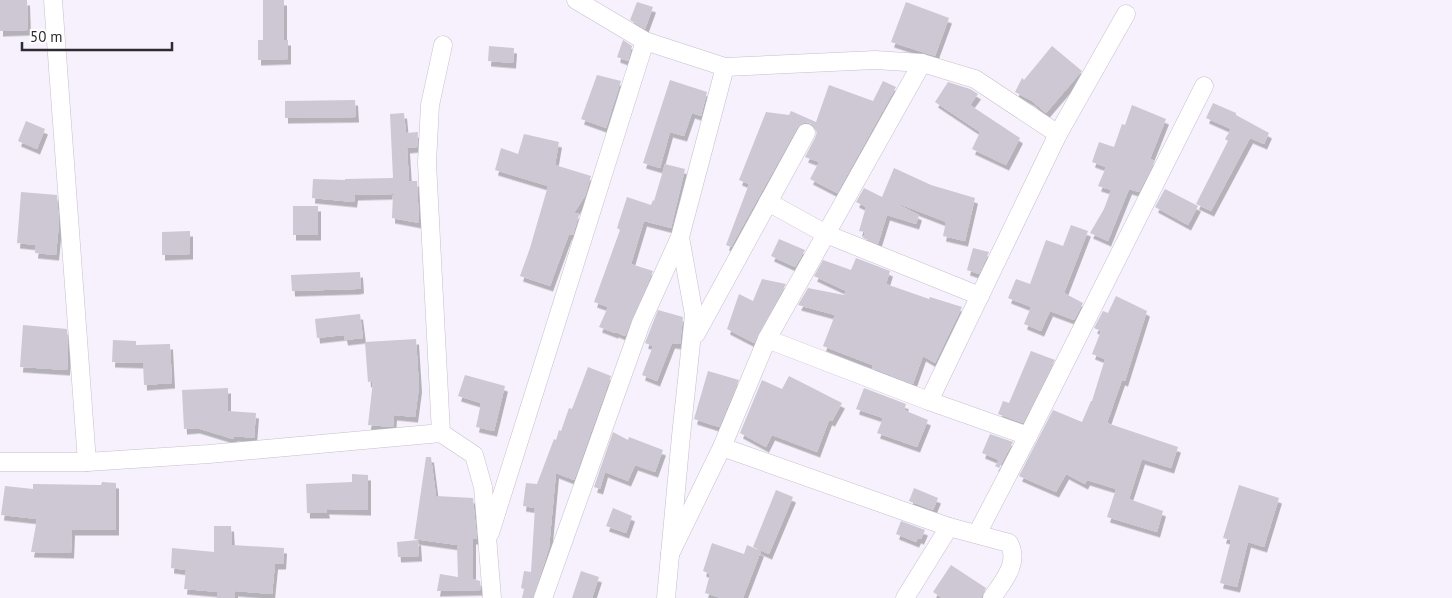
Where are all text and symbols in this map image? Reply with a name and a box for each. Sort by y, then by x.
scale bar [22,20,172,52]
text: 50 m [30,27,63,46]

